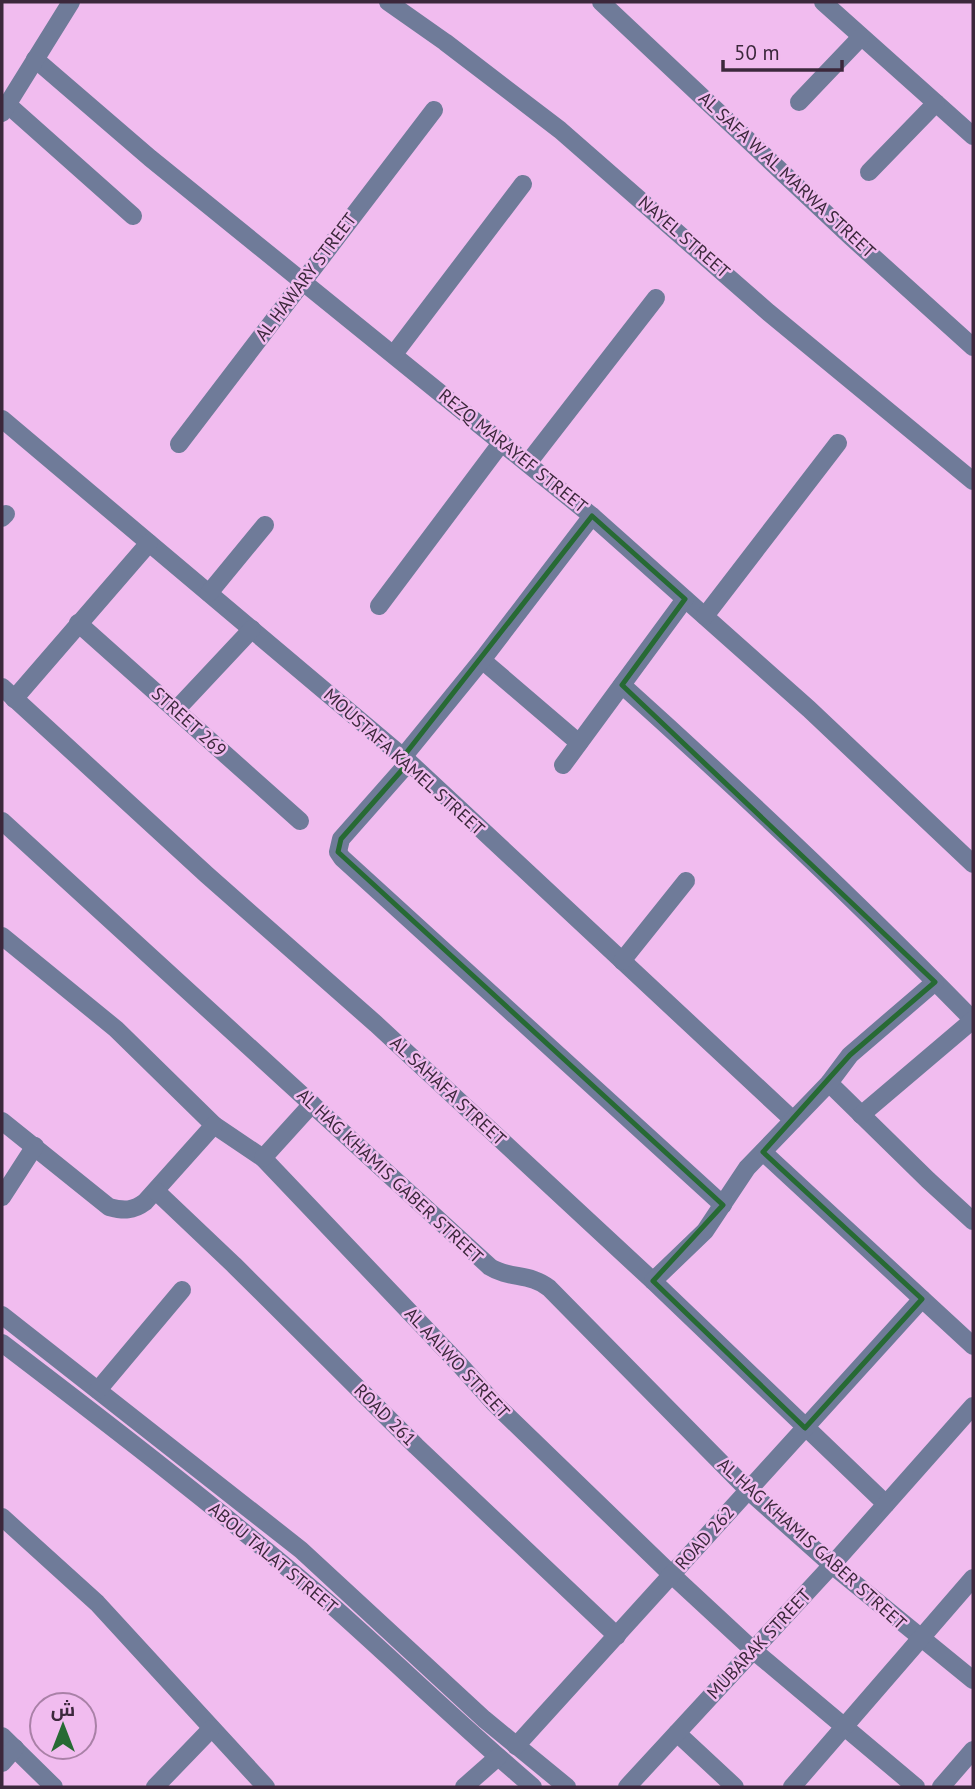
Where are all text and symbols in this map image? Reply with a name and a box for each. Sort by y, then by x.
scale bar [723,28,842,72]
text: 50 m [734,39,780,66]
street label: AL SAFA W AL MARWA STREET [694,87,881,263]
street label: NAYEL STREET [634,191,735,283]
street label: AL HAWARY STREET [250,208,361,345]
street label: REZQ MARAYEF STREET [434,384,592,518]
street label: STREET 269 [147,682,232,761]
street label: MOUSTAFA KAMEL STREET [319,683,490,840]
street label: AL SAHAFA STREET [386,1031,511,1150]
street label: AL HAG KHAMIS GABER STREET [293,1083,488,1268]
street label: AL AALWO STREET [400,1302,515,1423]
street label: ROAD 261 [350,1379,421,1450]
street label: AL HAG KHAMIS GABER STREET [713,1453,911,1635]
street label: ABOU TALAT STREET [204,1497,342,1618]
street label: ROAD 262 [670,1501,739,1574]
street label: MUBARAK STREET [702,1584,816,1704]
north arrow [28,1691,98,1761]
text: ش [51,1697,75,1721]

